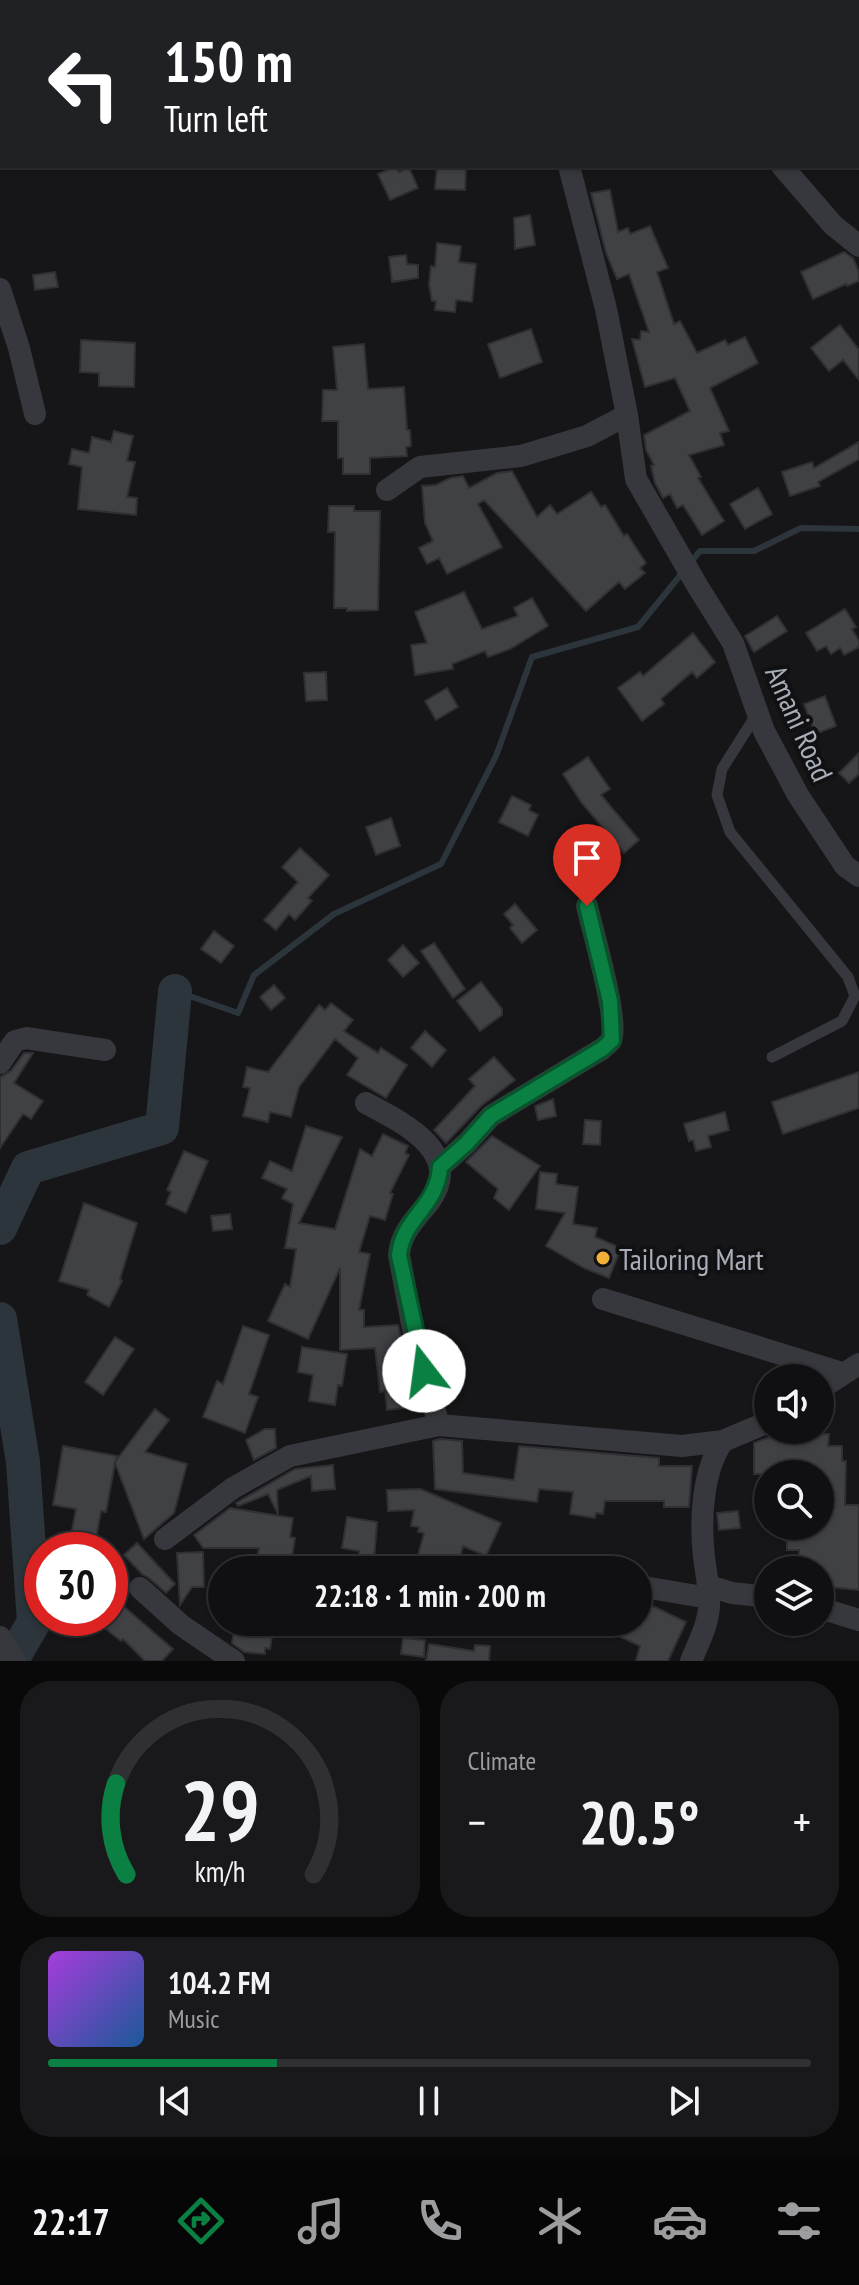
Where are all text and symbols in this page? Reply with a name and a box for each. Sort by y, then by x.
text: 150 m [164,25,293,97]
icon: left [32,32,136,136]
text: Turn left [164,95,268,142]
street label: Amani Road [757,659,843,787]
pin [553,824,621,906]
icon: arrive [565,836,609,880]
place label: Tailoring Mart [619,1239,765,1278]
marker: Tailoring Mart [594,1249,612,1267]
position arrow [382,1329,466,1413]
map controls [754,1364,834,1636]
button: sound [754,1364,834,1444]
button: search [754,1460,834,1540]
speed limit sign: 30 [24,1532,128,1636]
button: layers [754,1556,834,1636]
text: 22:18 · 1 min · 200 m [314,1576,546,1615]
text: Climate [468,1744,536,1777]
text: 29 [180,1756,260,1864]
text: 20.5° [579,1783,700,1861]
text: − [468,1793,486,1850]
text: + [793,1793,811,1850]
text: km/h [194,1853,245,1890]
text: 104.2 FM [168,1963,270,2002]
text: Music [168,2002,220,2035]
icon: previous [153,2079,197,2123]
icon: pause [407,2079,451,2123]
icon: next [662,2079,706,2123]
icon: directions [173,2193,229,2249]
icon: music [293,2193,349,2249]
icon: phone [412,2193,468,2249]
icon: climate [532,2193,588,2249]
icon: car [652,2193,708,2249]
icon: filters [771,2193,827,2249]
text: 22:17 [32,2198,110,2245]

